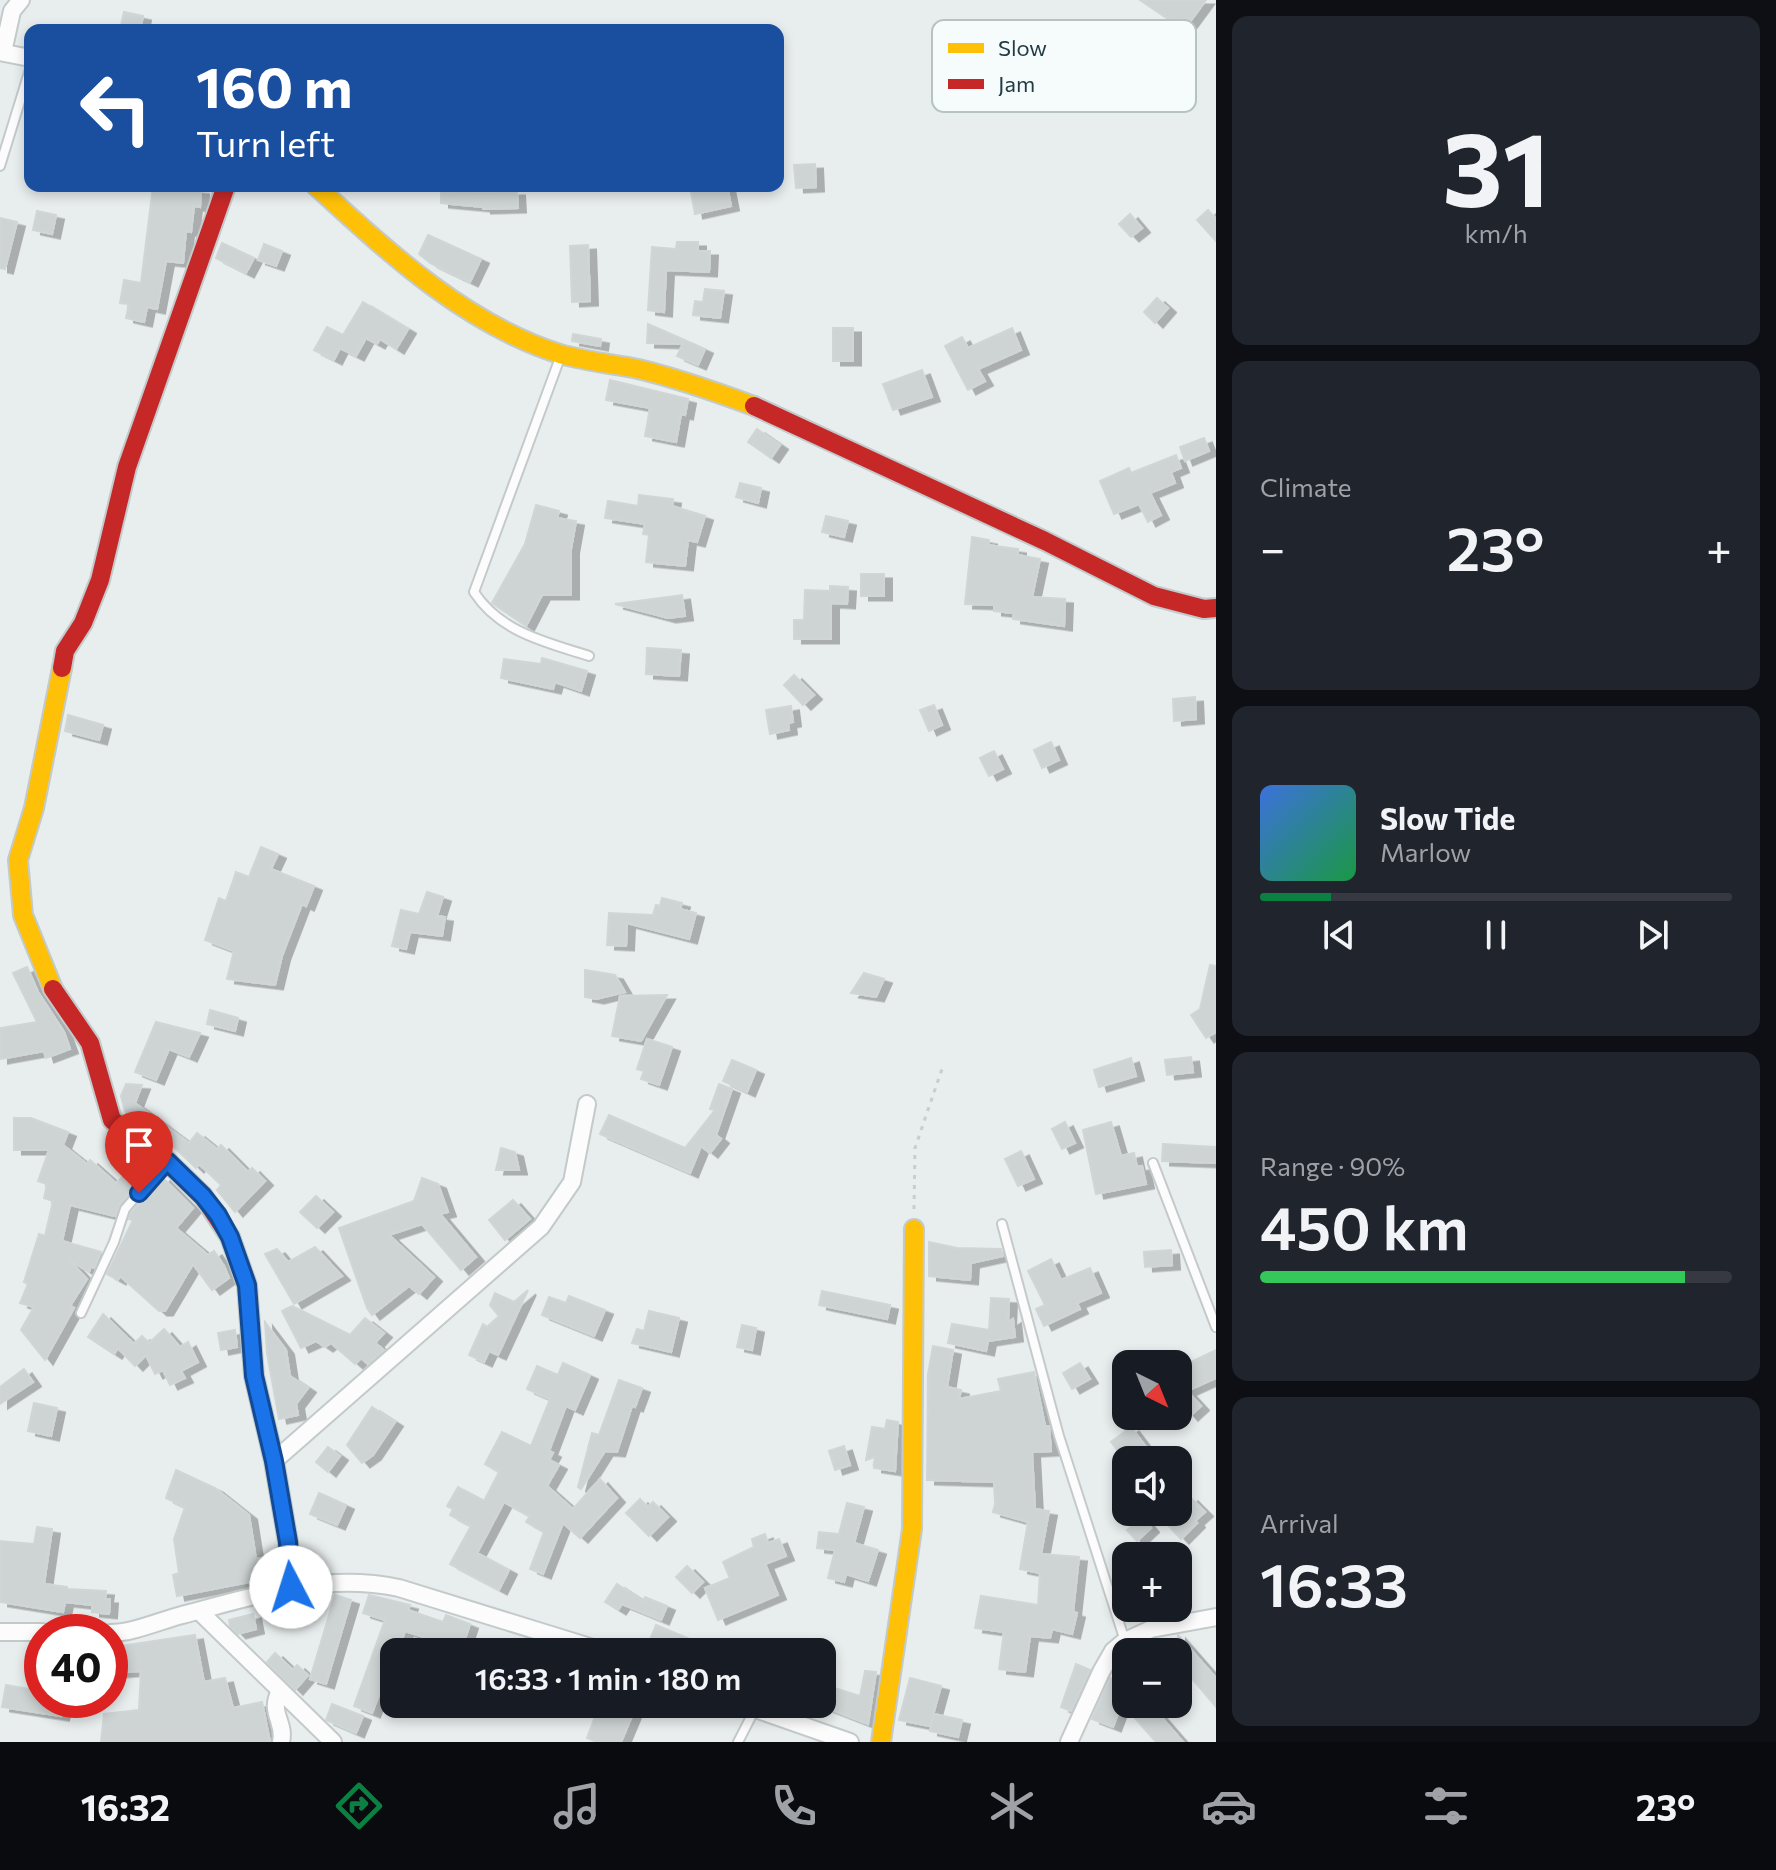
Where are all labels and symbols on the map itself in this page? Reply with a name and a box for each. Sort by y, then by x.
legend [932,20,1196,112]
text: Slow [998,34,1047,61]
text: Jam [998,70,1035,97]
pin [105,1111,173,1193]
north arrow [1112,1350,1192,1430]
position arrow [249,1545,333,1629]
speed limit sign: 40 [24,1614,128,1718]

